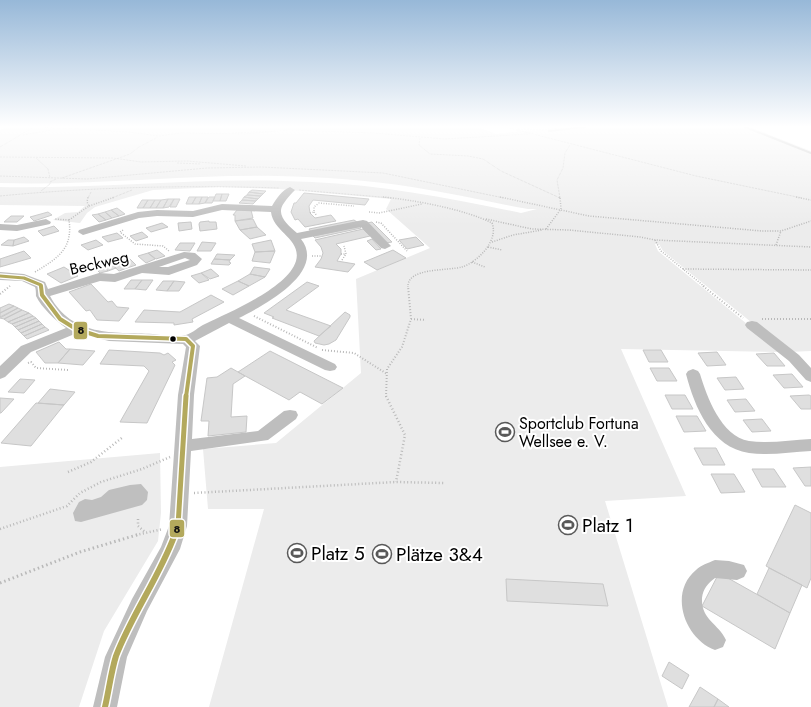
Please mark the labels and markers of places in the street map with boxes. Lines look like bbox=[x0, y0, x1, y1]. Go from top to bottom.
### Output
unlabelled marker bbox=[168, 334, 178, 344]
place label: Sportclub Fortuna Wellsee e. V. bbox=[519, 412, 639, 453]
sports icon: Sportclub Fortuna Wellsee e. V. bbox=[494, 421, 516, 443]
place label: Platz 1 bbox=[582, 512, 633, 539]
sports icon: Platz 1 bbox=[557, 514, 579, 536]
place label: Platz 5 bbox=[311, 540, 365, 567]
place label: Plätze 3&4 bbox=[396, 541, 483, 568]
sports icon: Platz 5 bbox=[286, 542, 308, 564]
sports icon: Plätze 3&4 bbox=[371, 543, 393, 565]

